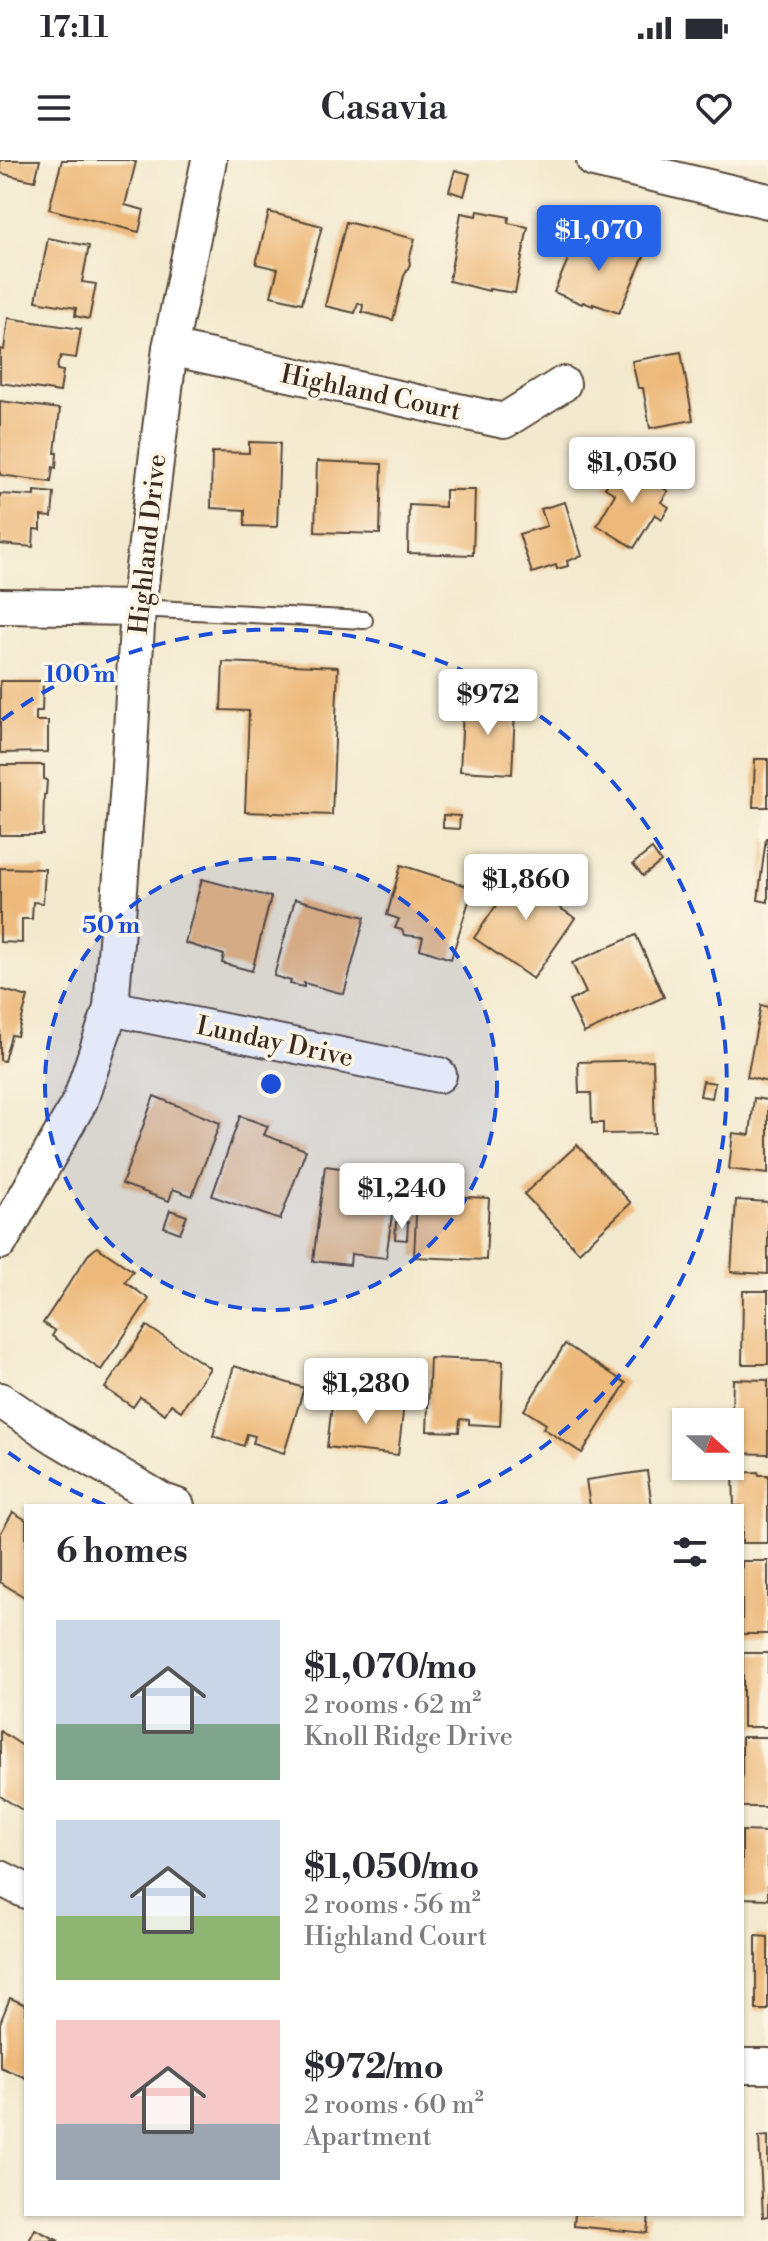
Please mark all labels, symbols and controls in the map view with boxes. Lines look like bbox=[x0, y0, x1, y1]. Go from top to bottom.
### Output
text: 17:11 bbox=[40, 9, 108, 47]
icon: menu bbox=[32, 86, 76, 130]
text: Casavia bbox=[320, 86, 448, 131]
icon: heart bbox=[692, 86, 736, 130]
pin: $1,070 bbox=[534, 205, 664, 273]
text: $1,070 bbox=[555, 215, 643, 247]
street label: Highland Court bbox=[278, 358, 464, 428]
pin: $1,050 bbox=[567, 437, 697, 505]
text: $1,050 bbox=[587, 447, 677, 479]
street label: Highland Drive bbox=[123, 452, 173, 636]
text: 100 m bbox=[44, 660, 116, 690]
pin: $972 bbox=[441, 669, 535, 737]
text: $972 bbox=[457, 679, 520, 711]
pin: $1,860 bbox=[461, 854, 591, 922]
text: $1,860 bbox=[482, 864, 570, 896]
text: 50 m bbox=[82, 911, 140, 941]
street label: Lunday Drive bbox=[193, 1010, 356, 1074]
centre of rings bbox=[257, 1070, 285, 1098]
pin: $1,240 bbox=[337, 1163, 467, 1231]
text: $1,240 bbox=[357, 1173, 447, 1205]
pin: $1,280 bbox=[301, 1358, 431, 1426]
text: $1,280 bbox=[322, 1368, 410, 1400]
north arrow bbox=[672, 1408, 744, 1480]
map controls bbox=[672, 1408, 744, 1480]
icon: filters bbox=[668, 1530, 712, 1574]
text: 6 homes bbox=[56, 1531, 188, 1573]
text: $1,070/mo bbox=[304, 1647, 477, 1689]
icon: home bbox=[120, 1652, 216, 1748]
text: 2 rooms · 62 m² bbox=[304, 1689, 481, 1721]
text: Knoll Ridge Drive bbox=[304, 1721, 513, 1753]
text: $1,050/mo bbox=[304, 1847, 479, 1889]
icon: home bbox=[120, 1852, 216, 1948]
text: 2 rooms · 56 m² bbox=[304, 1889, 481, 1921]
text: Highland Court bbox=[304, 1921, 487, 1953]
text: $972/mo bbox=[304, 2047, 444, 2089]
icon: home bbox=[120, 2052, 216, 2148]
text: 2 rooms · 60 m² bbox=[304, 2089, 484, 2121]
text: Apartment bbox=[304, 2121, 432, 2153]

